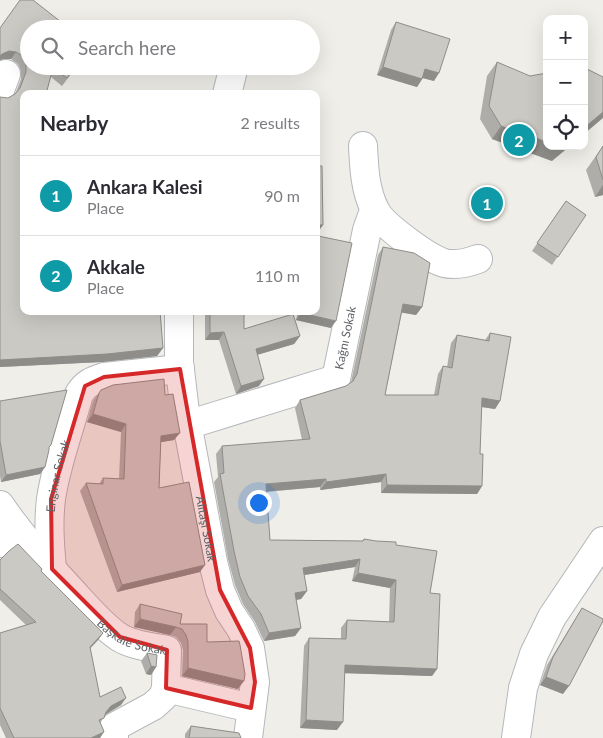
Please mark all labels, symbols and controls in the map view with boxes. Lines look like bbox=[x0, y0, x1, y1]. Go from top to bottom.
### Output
map controls bbox=[543, 15, 588, 150]
button: + bbox=[543, 15, 588, 60]
search box bbox=[20, 20, 320, 75]
icon: search bbox=[38, 34, 66, 62]
text: Search here bbox=[78, 36, 176, 59]
button: − bbox=[543, 60, 588, 105]
button: locate bbox=[543, 105, 588, 150]
text: Nearby bbox=[40, 110, 108, 135]
text: 2 results bbox=[240, 113, 300, 132]
pin: 2 bbox=[503, 121, 535, 159]
text: Ankara Kalesi bbox=[87, 175, 203, 198]
pin: 1 bbox=[471, 184, 503, 222]
text: 1 bbox=[51, 186, 61, 205]
text: 90 m bbox=[264, 186, 300, 205]
text: Place bbox=[87, 198, 124, 217]
text: Akkale bbox=[87, 255, 145, 278]
text: 2 bbox=[51, 266, 61, 285]
text: 110 m bbox=[255, 266, 300, 285]
text: Place bbox=[87, 278, 124, 297]
street label: Kağnı Sokak bbox=[331, 304, 359, 371]
street label: Enginar Sokak bbox=[42, 437, 73, 513]
your location bbox=[246, 490, 272, 516]
street label: Alitaşı Sokak bbox=[193, 494, 220, 564]
street label: Başkale Sokak bbox=[94, 615, 168, 657]

